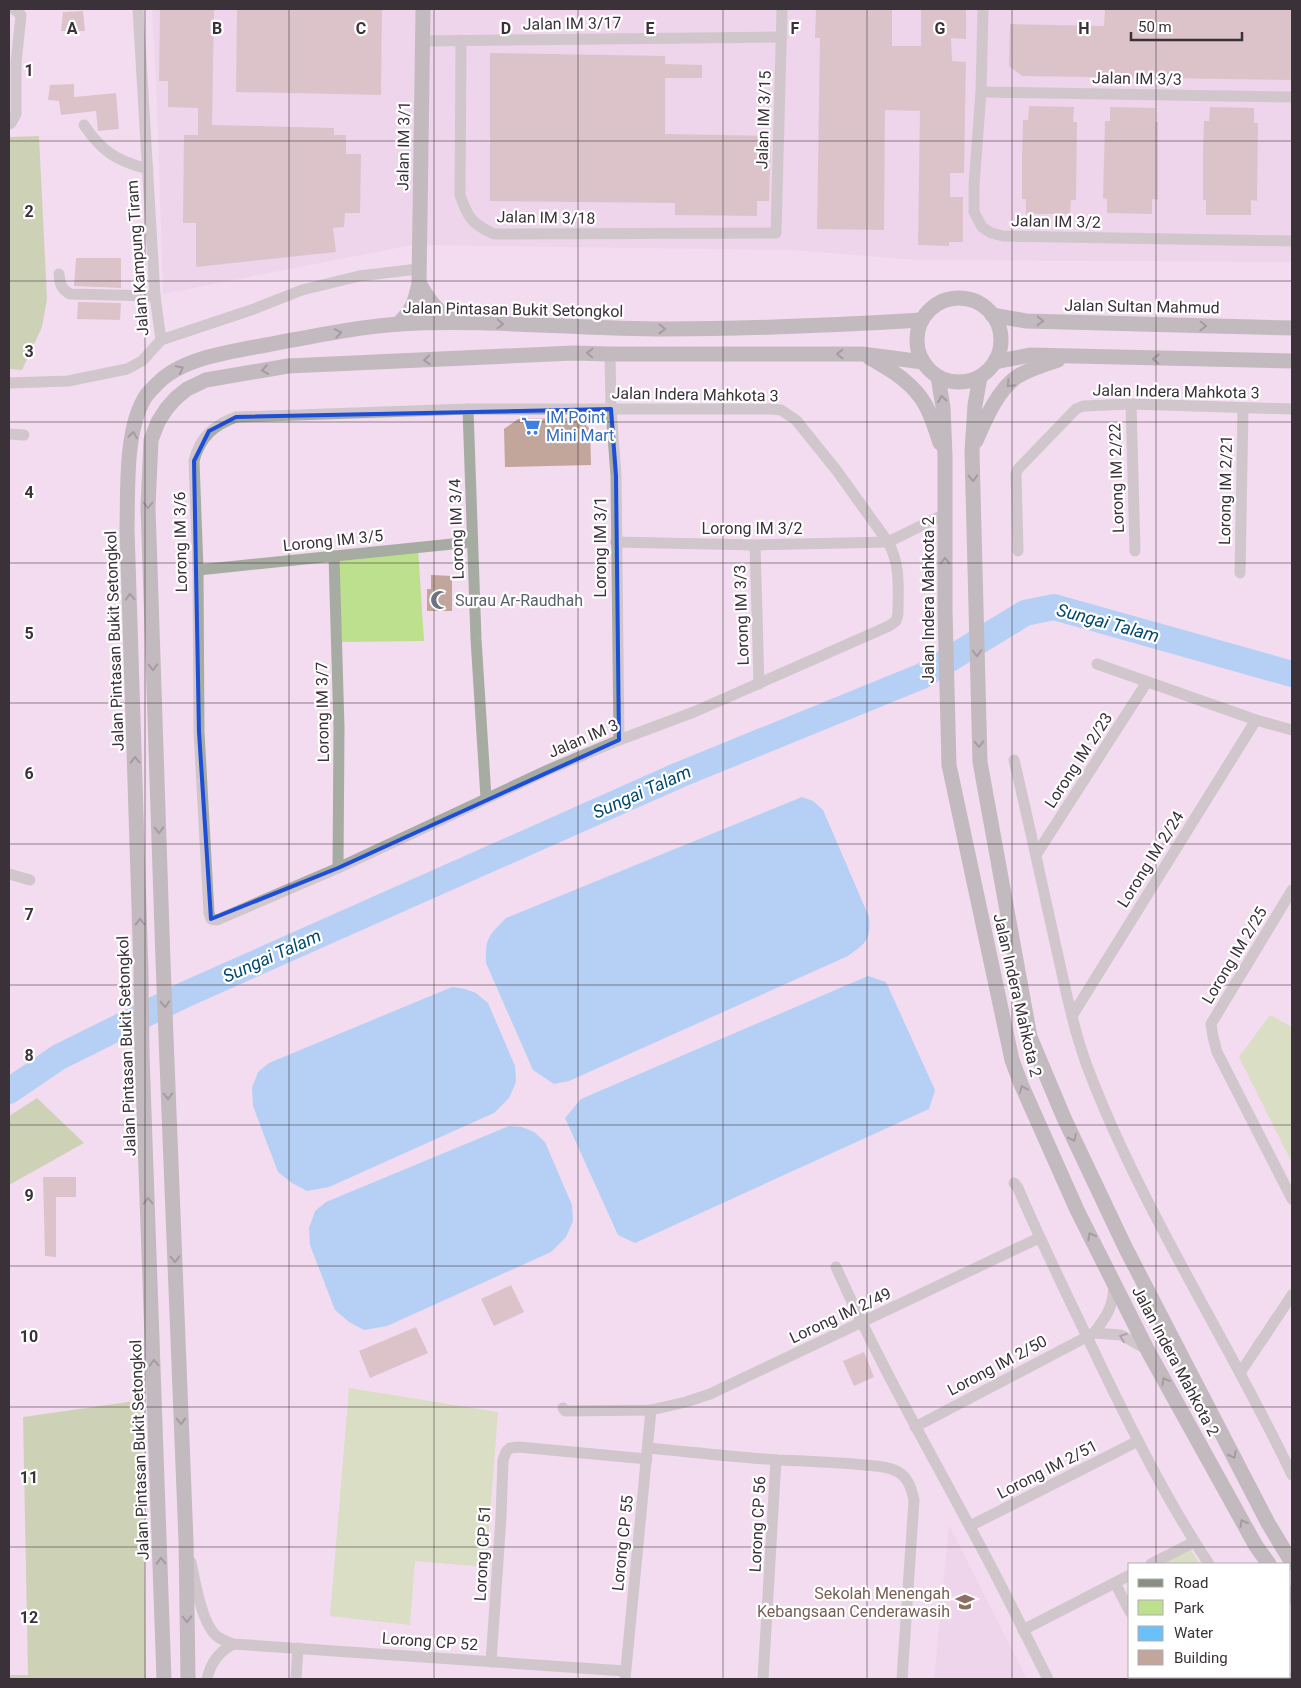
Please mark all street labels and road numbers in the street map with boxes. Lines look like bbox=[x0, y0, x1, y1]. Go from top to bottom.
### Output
street label: Jalan IM 3/17 bbox=[522, 13, 622, 34]
street label: Jalan IM 3/3 bbox=[1092, 68, 1182, 89]
street label: Jalan IM 3/15 bbox=[752, 70, 775, 170]
street label: Jalan IM 3/1 bbox=[393, 101, 414, 191]
street label: Jalan Kampung Tiram bbox=[123, 179, 152, 337]
street label: Jalan IM 3/18 bbox=[496, 207, 596, 228]
street label: Jalan IM 3/2 bbox=[1011, 211, 1101, 232]
street label: Jalan Sultan Mahmud bbox=[1064, 296, 1220, 317]
street label: Jalan Pintasan Bukit Setongkol bbox=[403, 298, 623, 321]
street label: Jalan Indera Mahkota 3 bbox=[1092, 381, 1260, 402]
street label: Jalan Indera Mahkota 3 bbox=[611, 384, 779, 405]
street label: Lorong IM 2/22 bbox=[1105, 423, 1128, 533]
street label: Lorong IM 2/21 bbox=[1215, 435, 1236, 545]
street label: Lorong IM 3/4 bbox=[445, 478, 468, 580]
street label: Lorong IM 3/6 bbox=[170, 491, 191, 593]
street label: Lorong IM 3/1 bbox=[591, 497, 610, 597]
street label: Jalan Indera Mahkota 2 bbox=[919, 516, 938, 684]
street label: Lorong IM 3/2 bbox=[702, 519, 802, 538]
street label: Lorong IM 3/5 bbox=[282, 526, 384, 555]
street label: Jalan Pintasan Bukit Setongkol bbox=[101, 530, 128, 752]
street label: Lorong IM 3/3 bbox=[730, 564, 753, 666]
street label: Lorong IM 3/7 bbox=[312, 661, 333, 763]
street label: Lorong IM 2/23 bbox=[1041, 709, 1116, 811]
street label: Jalan IM 3 bbox=[545, 715, 621, 762]
street label: Lorong IM 2/24 bbox=[1113, 808, 1188, 911]
street label: Lorong IM 2/25 bbox=[1198, 903, 1271, 1007]
street label: Jalan Indera Mahkota 2 bbox=[989, 912, 1046, 1079]
street label: Jalan Pintasan Bukit Setongkol bbox=[113, 935, 140, 1157]
street label: Jalan Indera Mahkota 2 bbox=[1128, 1283, 1223, 1439]
street label: Lorong IM 2/49 bbox=[786, 1284, 894, 1347]
street label: Lorong IM 2/50 bbox=[944, 1331, 1050, 1400]
street label: Jalan Pintasan Bukit Setongkol bbox=[126, 1339, 153, 1561]
street label: Lorong IM 2/51 bbox=[994, 1436, 1100, 1503]
street label: Lorong CP 56 bbox=[745, 1475, 770, 1573]
street label: Lorong CP 55 bbox=[608, 1494, 637, 1592]
street label: Lorong CP 51 bbox=[470, 1504, 495, 1602]
street label: Lorong CP 52 bbox=[381, 1629, 479, 1654]

